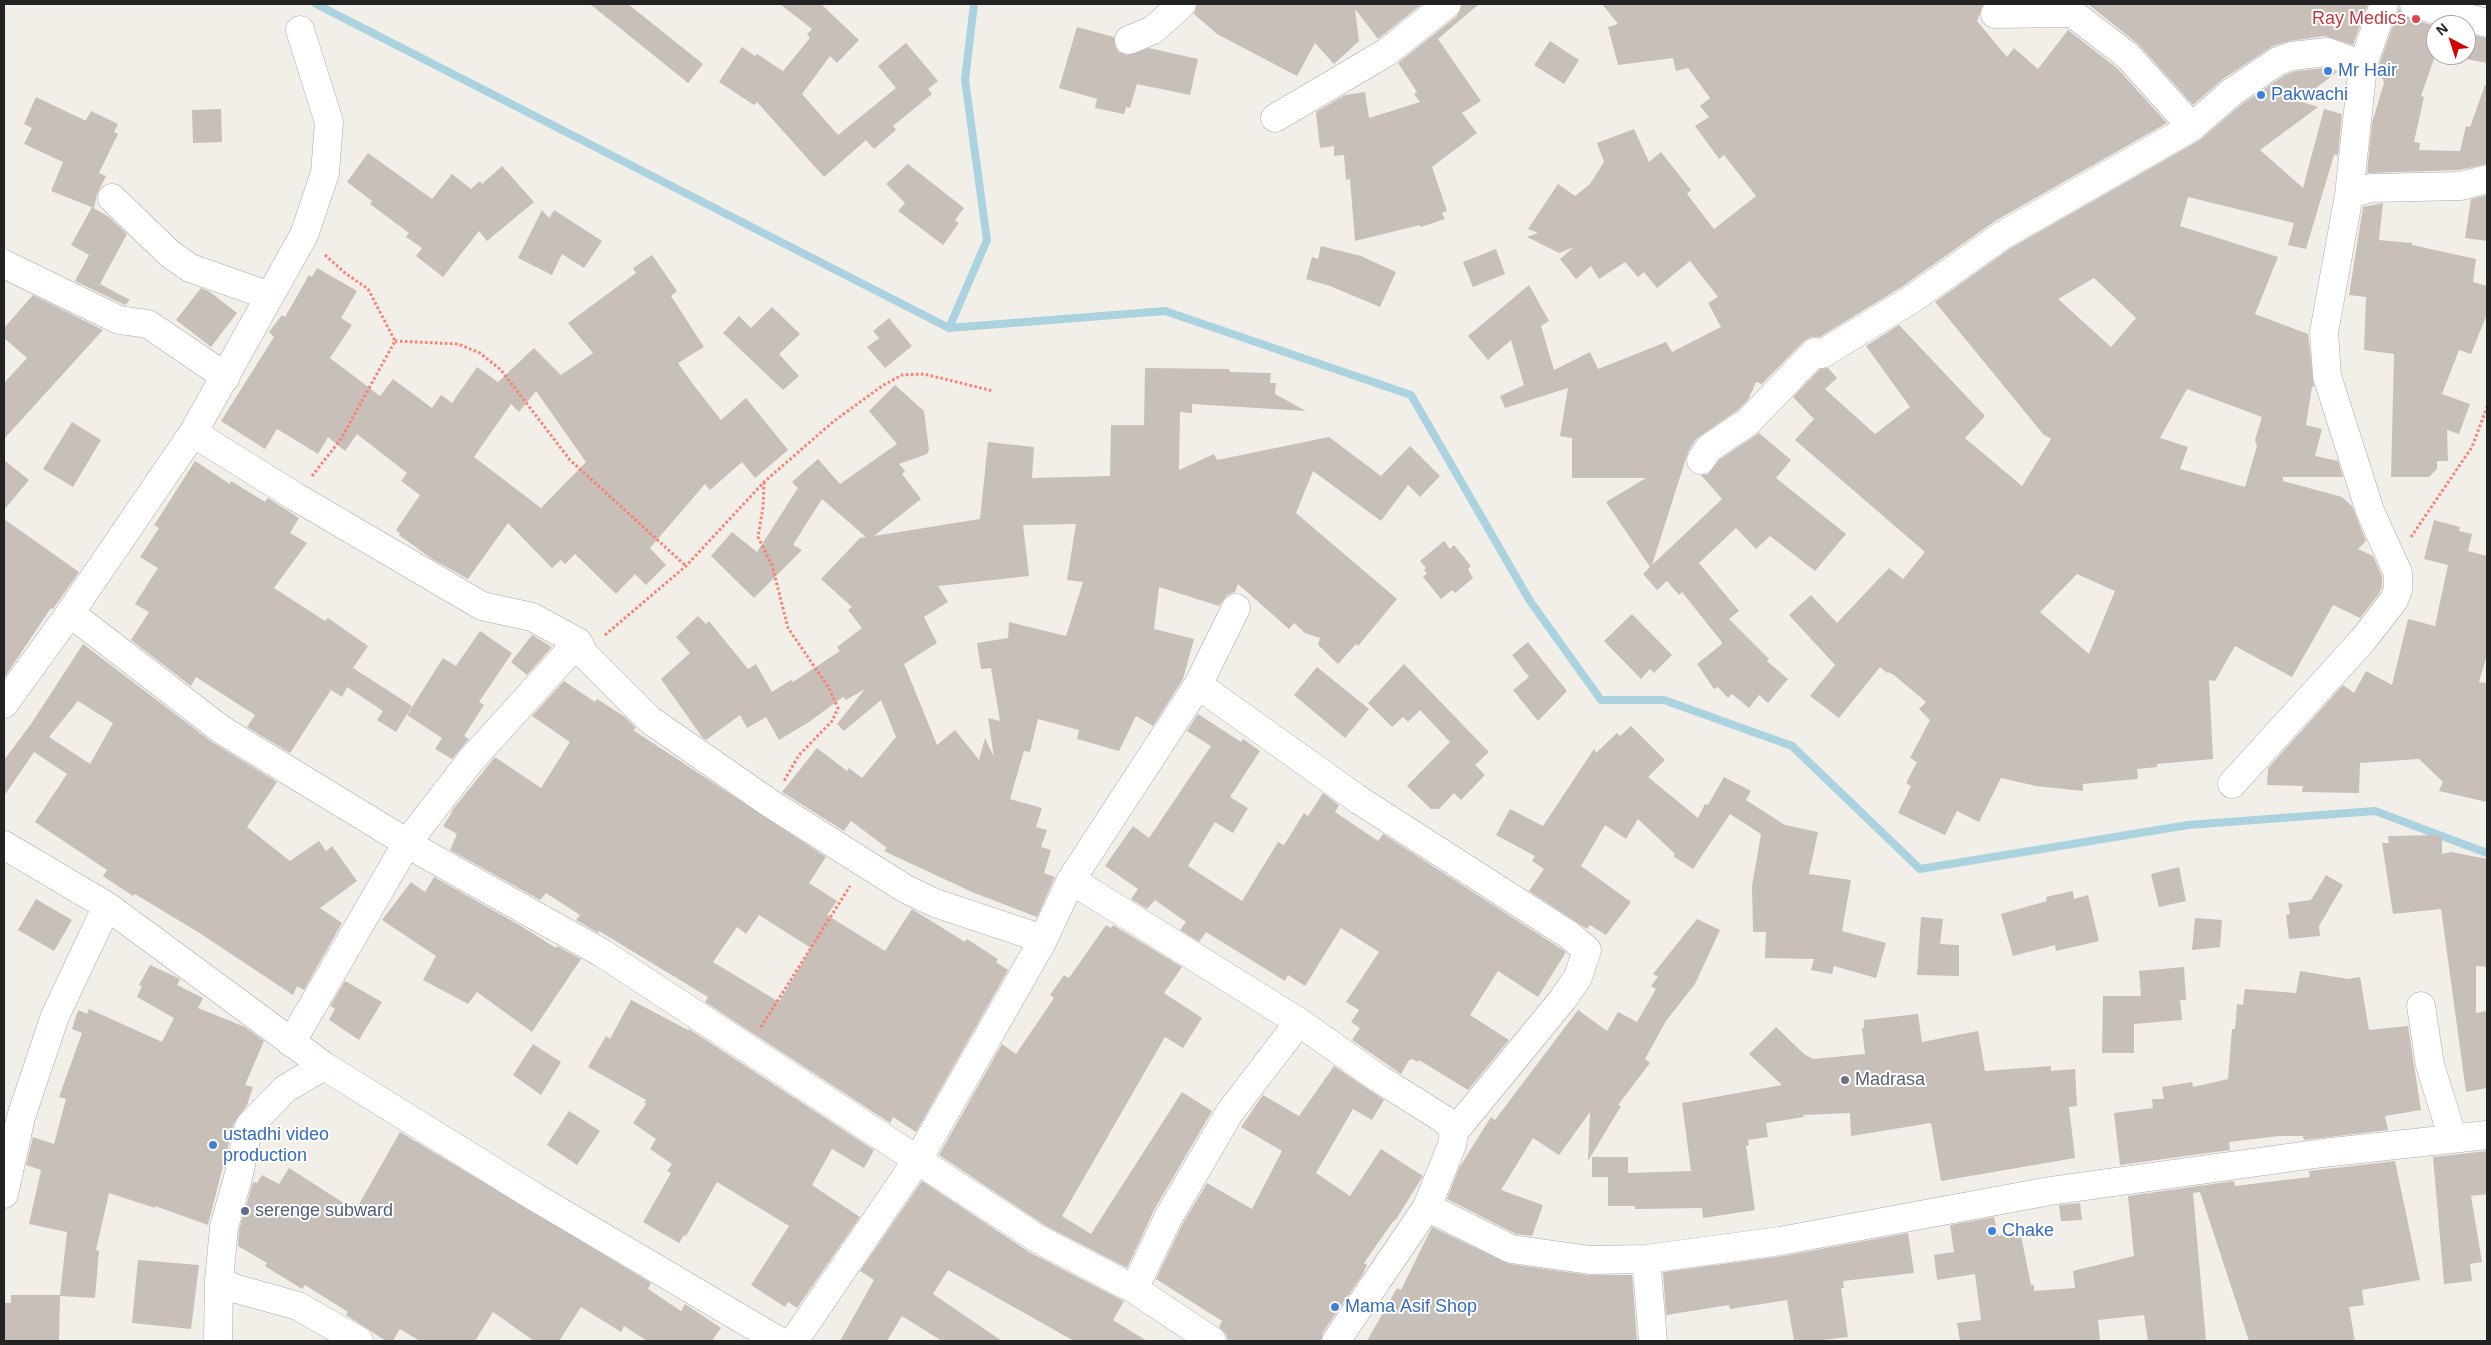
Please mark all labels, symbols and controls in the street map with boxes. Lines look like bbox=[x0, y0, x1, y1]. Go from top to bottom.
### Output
place label: Ray Medics bbox=[2312, 8, 2406, 30]
marker: Ray Medics bbox=[2410, 13, 2422, 25]
north arrow bbox=[2426, 15, 2476, 65]
text: N bbox=[2433, 20, 2451, 39]
place label: Mr Hair bbox=[2338, 60, 2397, 82]
marker: Mr Hair bbox=[2322, 65, 2334, 77]
place label: Pakwachi bbox=[2271, 84, 2348, 106]
marker: Pakwachi bbox=[2255, 89, 2267, 101]
place label: Madrasa bbox=[1855, 1069, 1925, 1091]
marker: Madrasa bbox=[1839, 1074, 1851, 1086]
place label: ustadhi video production bbox=[223, 1124, 329, 1166]
marker: ustadhi video production bbox=[207, 1139, 219, 1151]
place label: serenge subward bbox=[255, 1200, 393, 1222]
marker: serenge subward bbox=[239, 1205, 251, 1217]
place label: Chake bbox=[2002, 1220, 2054, 1242]
marker: Chake bbox=[1986, 1225, 1998, 1237]
place label: Mama Asif Shop bbox=[1345, 1296, 1477, 1318]
marker: Mama Asif Shop bbox=[1329, 1301, 1341, 1313]

